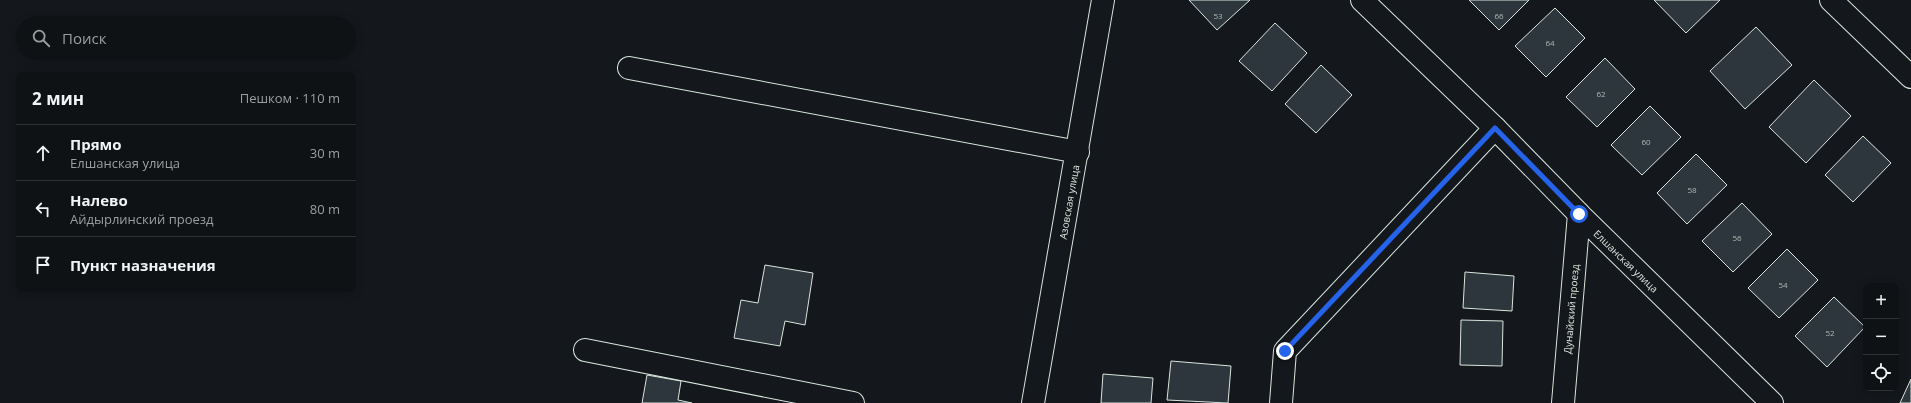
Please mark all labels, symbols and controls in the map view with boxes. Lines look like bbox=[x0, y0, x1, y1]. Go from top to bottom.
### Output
house number: 53 bbox=[1213, 10, 1223, 21]
house number: 66 bbox=[1494, 10, 1504, 21]
search box bbox=[16, 16, 356, 60]
icon: search bbox=[30, 27, 52, 49]
text: Поиск bbox=[62, 28, 106, 48]
house number: 64 bbox=[1545, 37, 1555, 48]
text: 2 мин bbox=[32, 87, 84, 110]
house number: 62 bbox=[1596, 88, 1606, 99]
text: Пешком · 110 m bbox=[240, 89, 340, 107]
text: Прямо bbox=[70, 134, 122, 154]
house number: 60 bbox=[1641, 136, 1651, 147]
icon: ahead bbox=[32, 142, 54, 164]
text: 30 m bbox=[310, 144, 340, 162]
text: Елшанская улица bbox=[70, 154, 180, 172]
street label: Азовская улица bbox=[1056, 164, 1082, 240]
house number: 58 bbox=[1687, 184, 1697, 195]
text: Налево bbox=[70, 190, 128, 210]
icon: left bbox=[32, 198, 54, 220]
text: 80 m bbox=[310, 200, 340, 218]
route start bbox=[1570, 205, 1588, 223]
text: Айдырлинский проезд bbox=[70, 210, 214, 228]
street label: Елшанская улица bbox=[1591, 227, 1661, 295]
house number: 56 bbox=[1732, 232, 1742, 243]
icon: arrive bbox=[32, 254, 54, 276]
text: Пункт назначения bbox=[70, 255, 216, 275]
street label: Дунайский проезд bbox=[1560, 263, 1582, 354]
house number: 54 bbox=[1778, 279, 1788, 290]
map controls bbox=[1863, 283, 1899, 391]
button: + bbox=[1863, 283, 1899, 319]
button: − bbox=[1863, 319, 1899, 355]
house number: 52 bbox=[1825, 327, 1835, 338]
route end bbox=[1276, 342, 1294, 360]
button: locate bbox=[1863, 355, 1899, 391]

